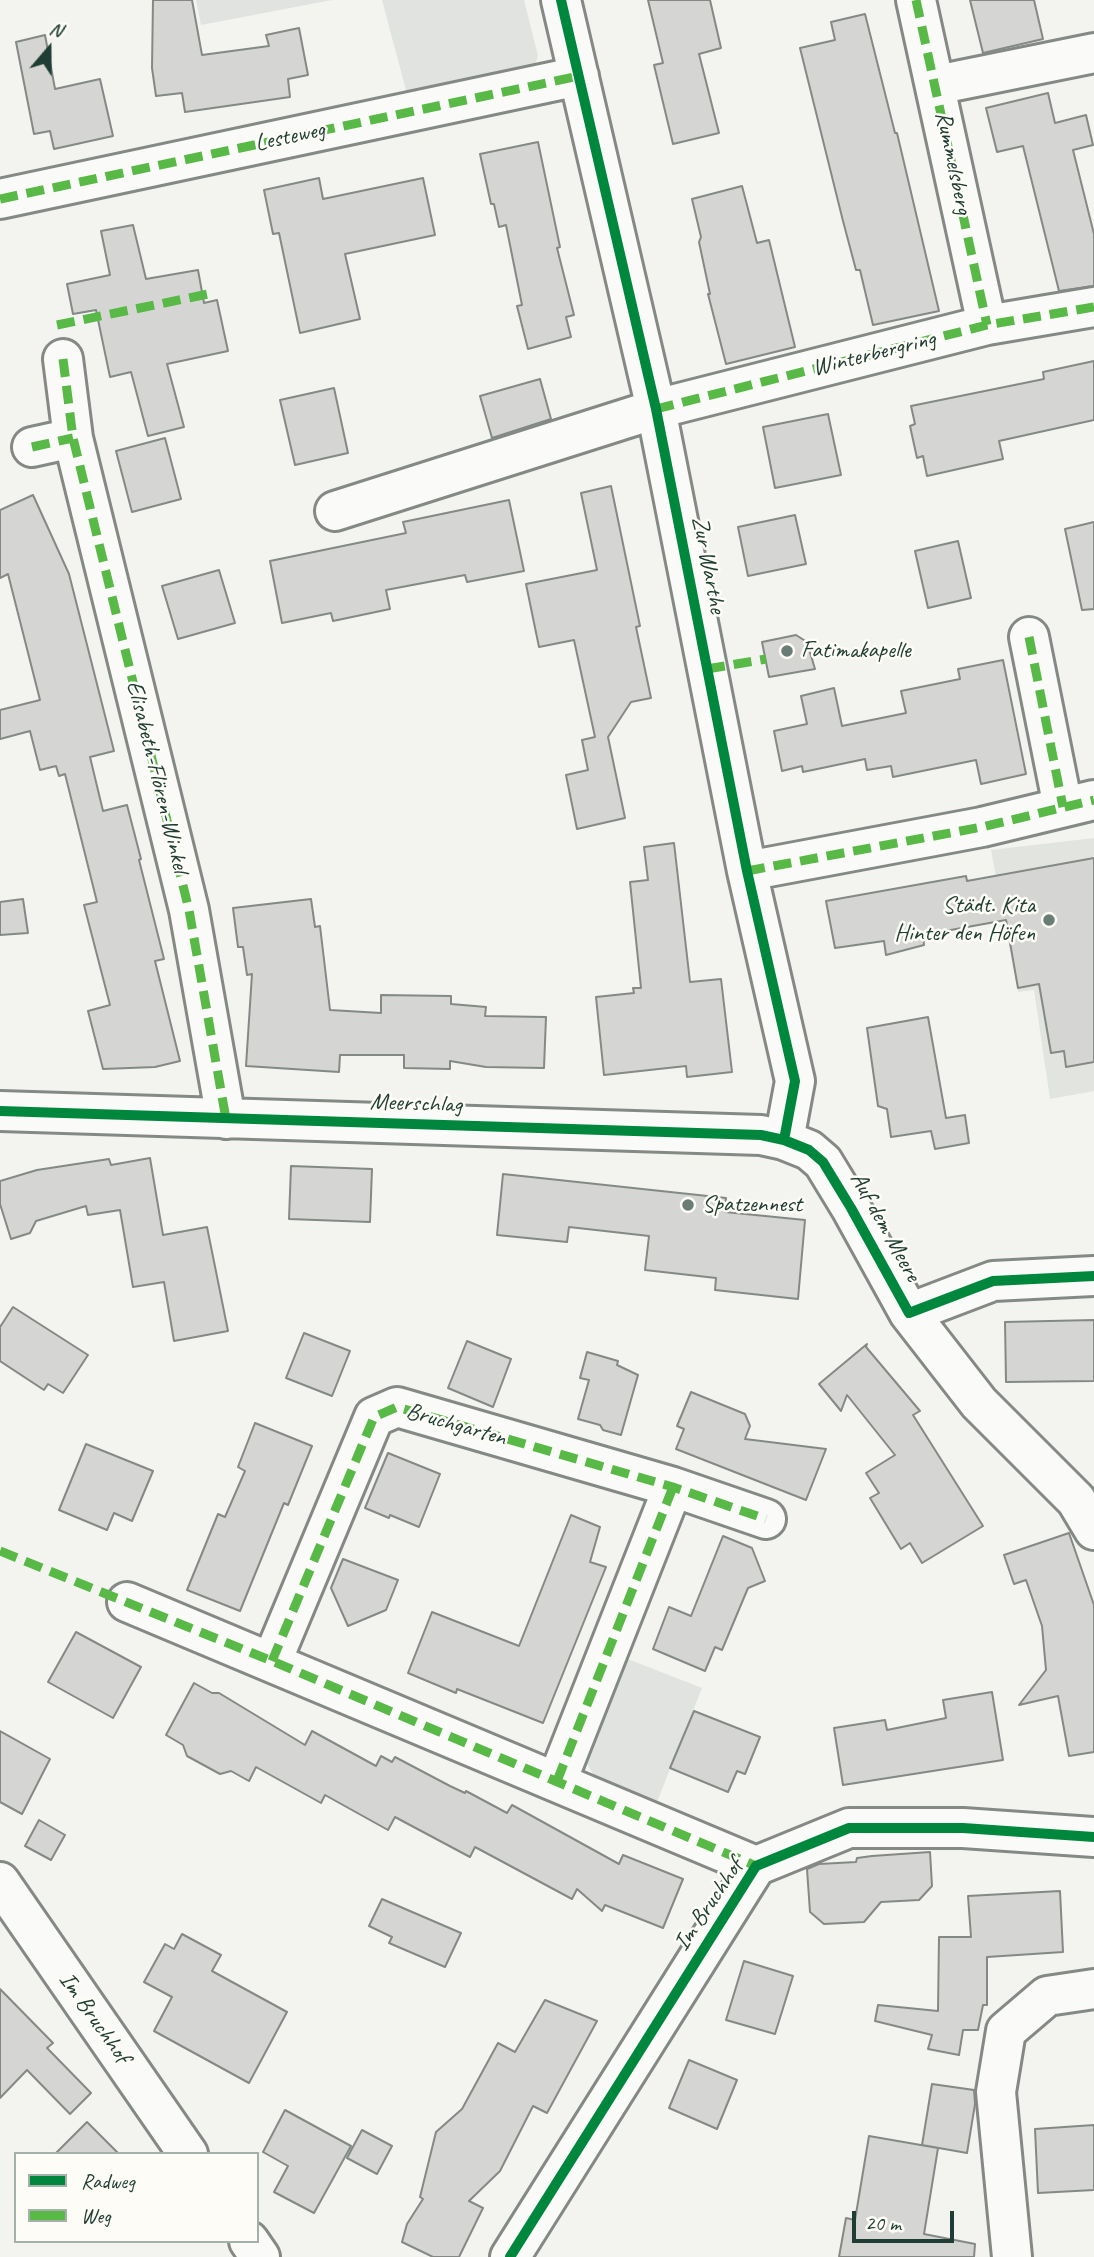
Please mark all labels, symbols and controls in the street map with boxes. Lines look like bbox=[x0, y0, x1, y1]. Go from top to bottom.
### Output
north arrow bbox=[14, 14, 84, 84]
text: N bbox=[47, 16, 66, 43]
street label: Rummelsberg bbox=[928, 109, 978, 217]
street label: Lesteweg bbox=[252, 116, 328, 158]
street label: Winterbergring bbox=[810, 325, 938, 383]
street label: Zur Warthe bbox=[684, 514, 732, 616]
place label: Fatimakapelle bbox=[801, 637, 911, 665]
marker: Fatimakapelle bbox=[779, 643, 795, 659]
street label: Elisabeth-Flören-Winkel bbox=[119, 678, 195, 876]
place label: Städt. Kita Hinter den Höfen bbox=[894, 892, 1035, 948]
marker: Städt. Kita Hinter den Höfen bbox=[1041, 912, 1057, 928]
street label: Meerschlag bbox=[369, 1088, 463, 1120]
street label: Auf dem Meere bbox=[843, 1167, 927, 1287]
place label: Spatzennest bbox=[702, 1191, 802, 1219]
marker: Spatzennest bbox=[680, 1197, 696, 1213]
street label: Bruchgarten bbox=[403, 1397, 509, 1453]
street label: Im Bruchhof bbox=[668, 1854, 750, 1956]
street label: Im Bruchhof bbox=[52, 1967, 136, 2069]
legend bbox=[14, 2152, 259, 2243]
text: Radweg bbox=[81, 2168, 135, 2194]
scale bar bbox=[856, 2198, 958, 2242]
text: Weg bbox=[81, 2203, 111, 2229]
text: 20 m bbox=[865, 2210, 901, 2236]

